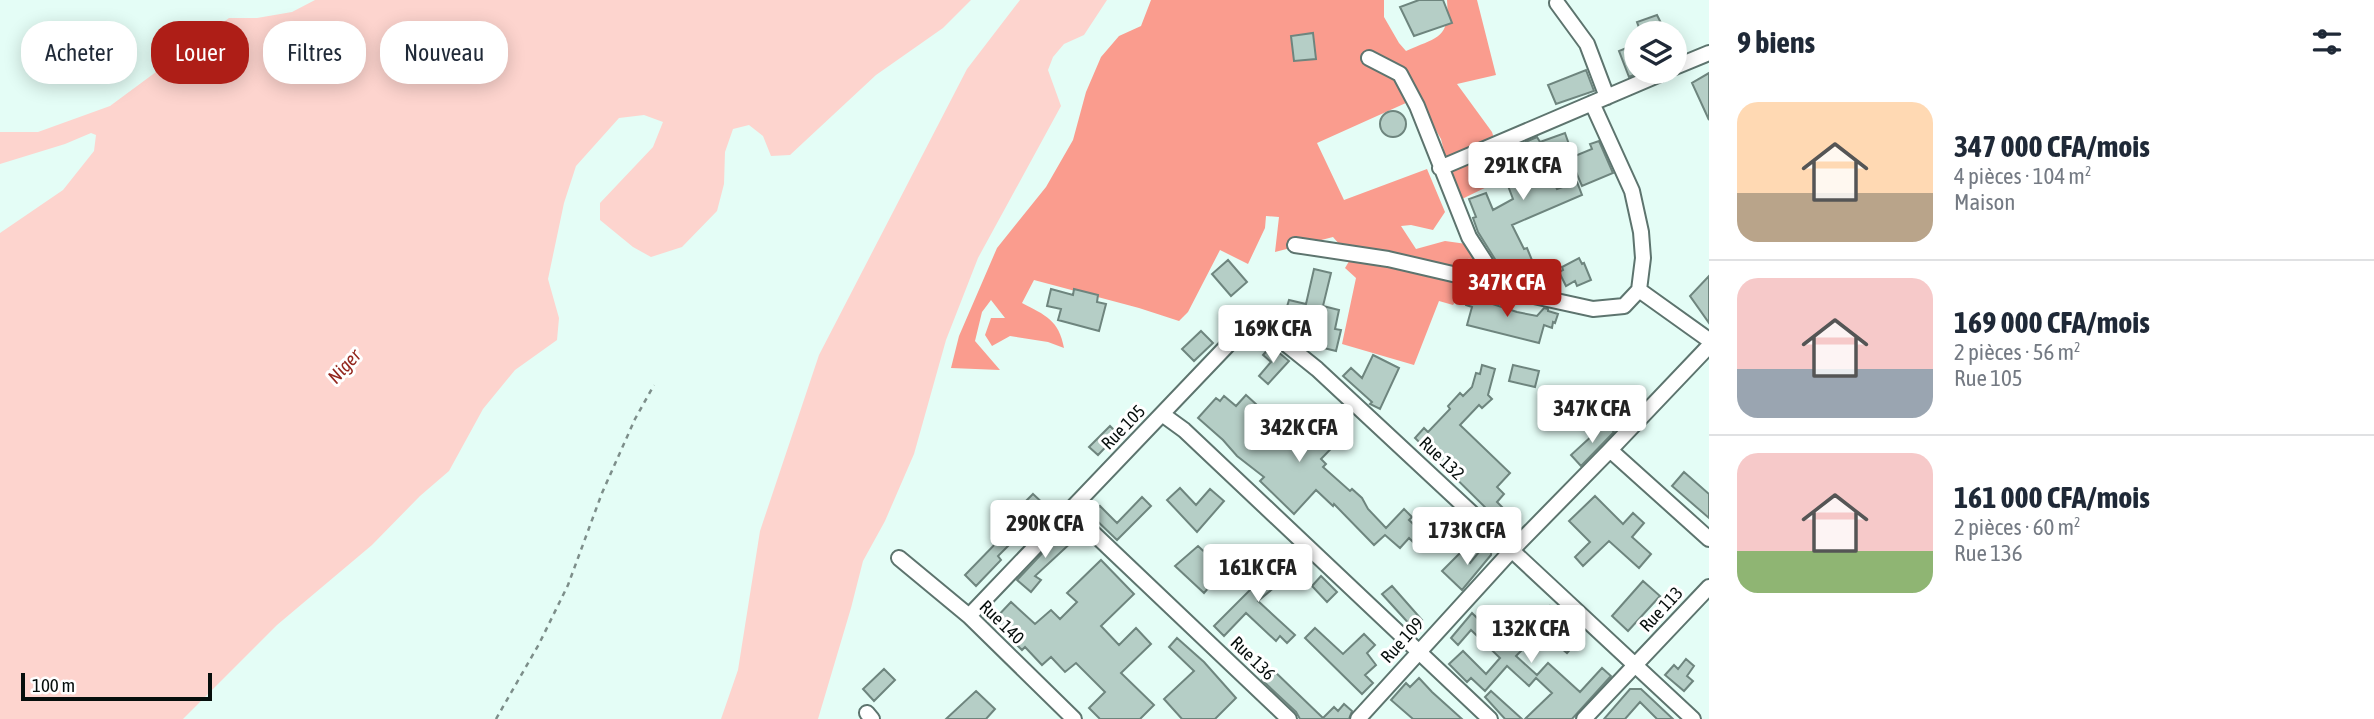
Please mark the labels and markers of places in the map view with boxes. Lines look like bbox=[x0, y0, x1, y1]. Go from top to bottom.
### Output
pin: 291K CFA bbox=[1451, 142, 1595, 202]
pin: 347K CFA bbox=[1435, 260, 1579, 319]
pin: 169K CFA bbox=[1201, 306, 1345, 365]
pin: 347K CFA bbox=[1520, 386, 1664, 445]
pin: 342K CFA bbox=[1227, 405, 1371, 464]
pin: 290K CFA bbox=[973, 500, 1117, 560]
pin: 173K CFA bbox=[1395, 508, 1539, 567]
pin: 161K CFA bbox=[1186, 544, 1330, 604]
pin: 132K CFA bbox=[1459, 606, 1603, 665]

